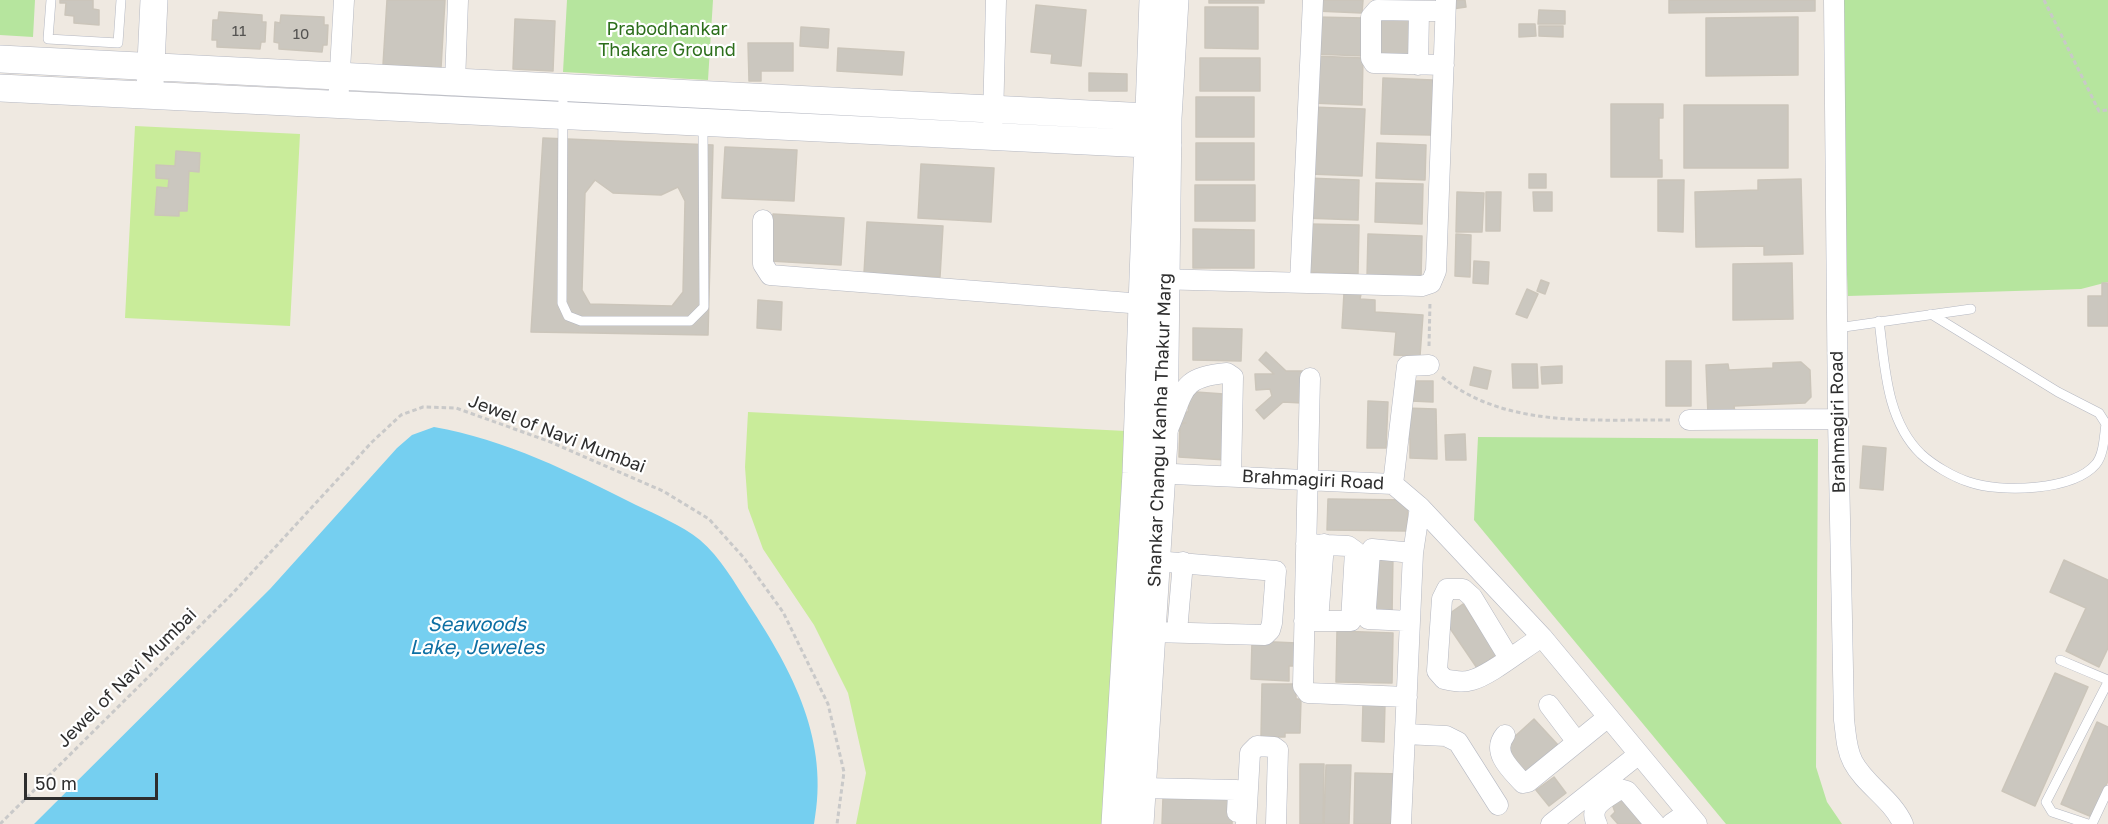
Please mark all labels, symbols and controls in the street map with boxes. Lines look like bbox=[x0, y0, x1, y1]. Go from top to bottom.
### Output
park label: Prabodhankar Thakare Ground bbox=[598, 18, 736, 60]
house number: 11 bbox=[232, 22, 246, 40]
house number: 10 bbox=[293, 25, 309, 43]
street label: Shankar Changu Kanha Thakur Marg bbox=[1144, 273, 1176, 587]
street label: Brahmagiri Road bbox=[1826, 351, 1850, 493]
street label: Jewel of Navi Mumbai bbox=[465, 390, 649, 478]
street label: Brahmagiri Road bbox=[1241, 465, 1385, 495]
street label: Jewel of Navi Mumbai bbox=[53, 604, 201, 752]
water label: Seawoods Lake, Jeweles bbox=[410, 613, 544, 660]
scale bar bbox=[27, 761, 160, 799]
text: 50 m bbox=[35, 772, 77, 794]

